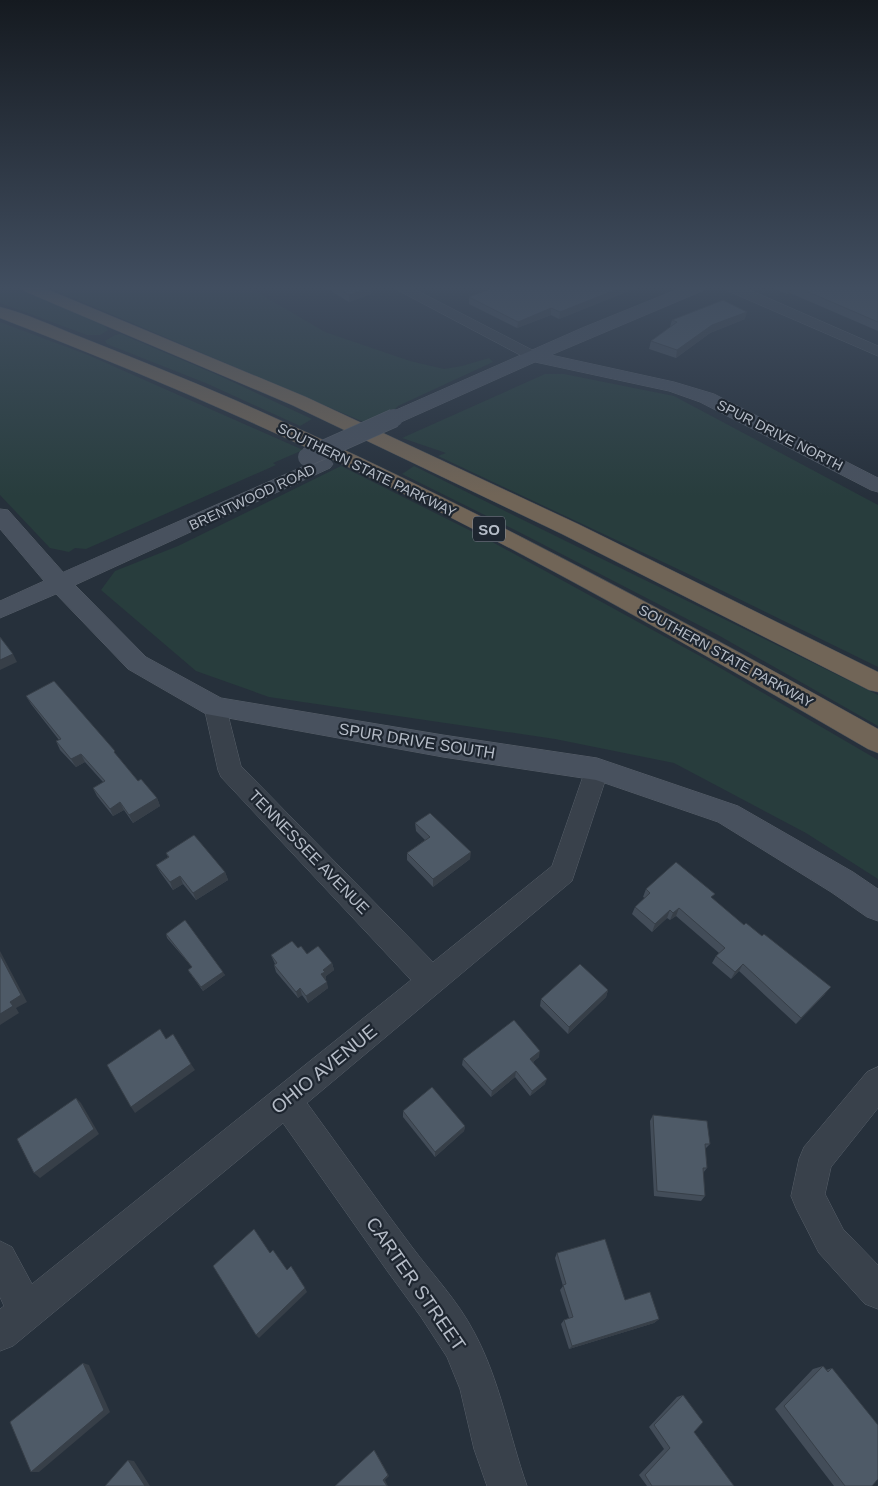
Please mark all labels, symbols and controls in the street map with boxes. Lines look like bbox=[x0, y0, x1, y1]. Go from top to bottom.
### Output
street label: SPUR DRIVE NORTH bbox=[714, 396, 846, 474]
street label: SOUTHERN STATE PARKWAY bbox=[275, 420, 460, 521]
street label: BRENTWOOD ROAD bbox=[187, 461, 317, 533]
road number: SO bbox=[473, 516, 505, 542]
street label: SOUTHERN STATE PARKWAY bbox=[636, 601, 817, 711]
street label: SPUR DRIVE SOUTH bbox=[338, 720, 496, 762]
street label: TENNESSEE AVENUE bbox=[246, 787, 372, 917]
street label: OHIO AVENUE bbox=[267, 1020, 381, 1118]
street label: CARTER STREET bbox=[362, 1213, 470, 1355]

